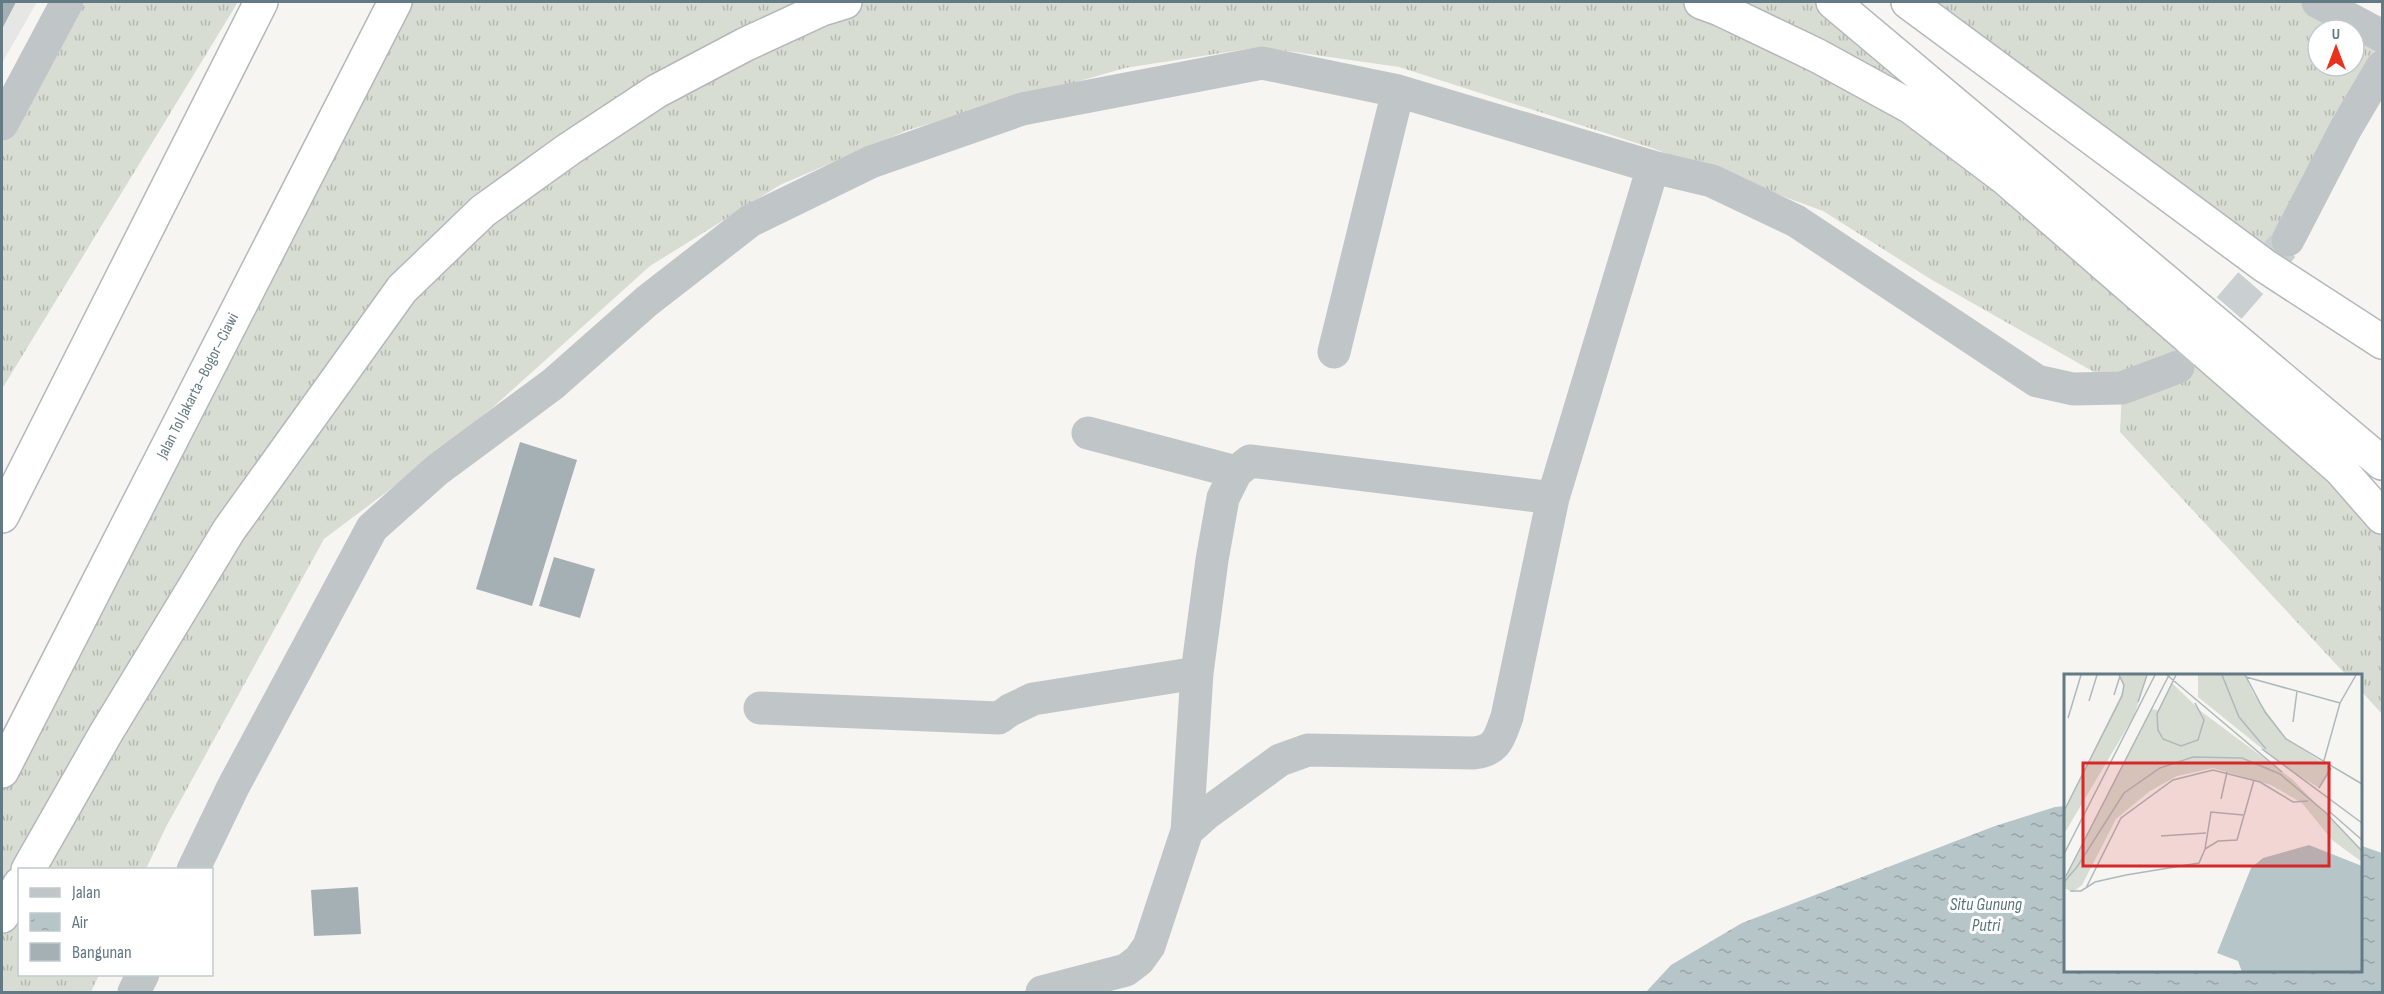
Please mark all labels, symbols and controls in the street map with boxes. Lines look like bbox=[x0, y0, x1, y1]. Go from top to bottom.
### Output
north arrow bbox=[2306, 18, 2366, 78]
text: U bbox=[2332, 25, 2340, 44]
street label: Jalan Tol Jakarta–Bogor–Ciawi bbox=[153, 310, 243, 463]
inset map bbox=[2064, 674, 2363, 973]
legend bbox=[18, 868, 213, 976]
text: Jalan bbox=[71, 882, 101, 903]
water label: Situ Gunung Putri bbox=[1950, 894, 2023, 936]
text: Air bbox=[71, 912, 88, 933]
text: Bangunan bbox=[72, 942, 132, 963]

